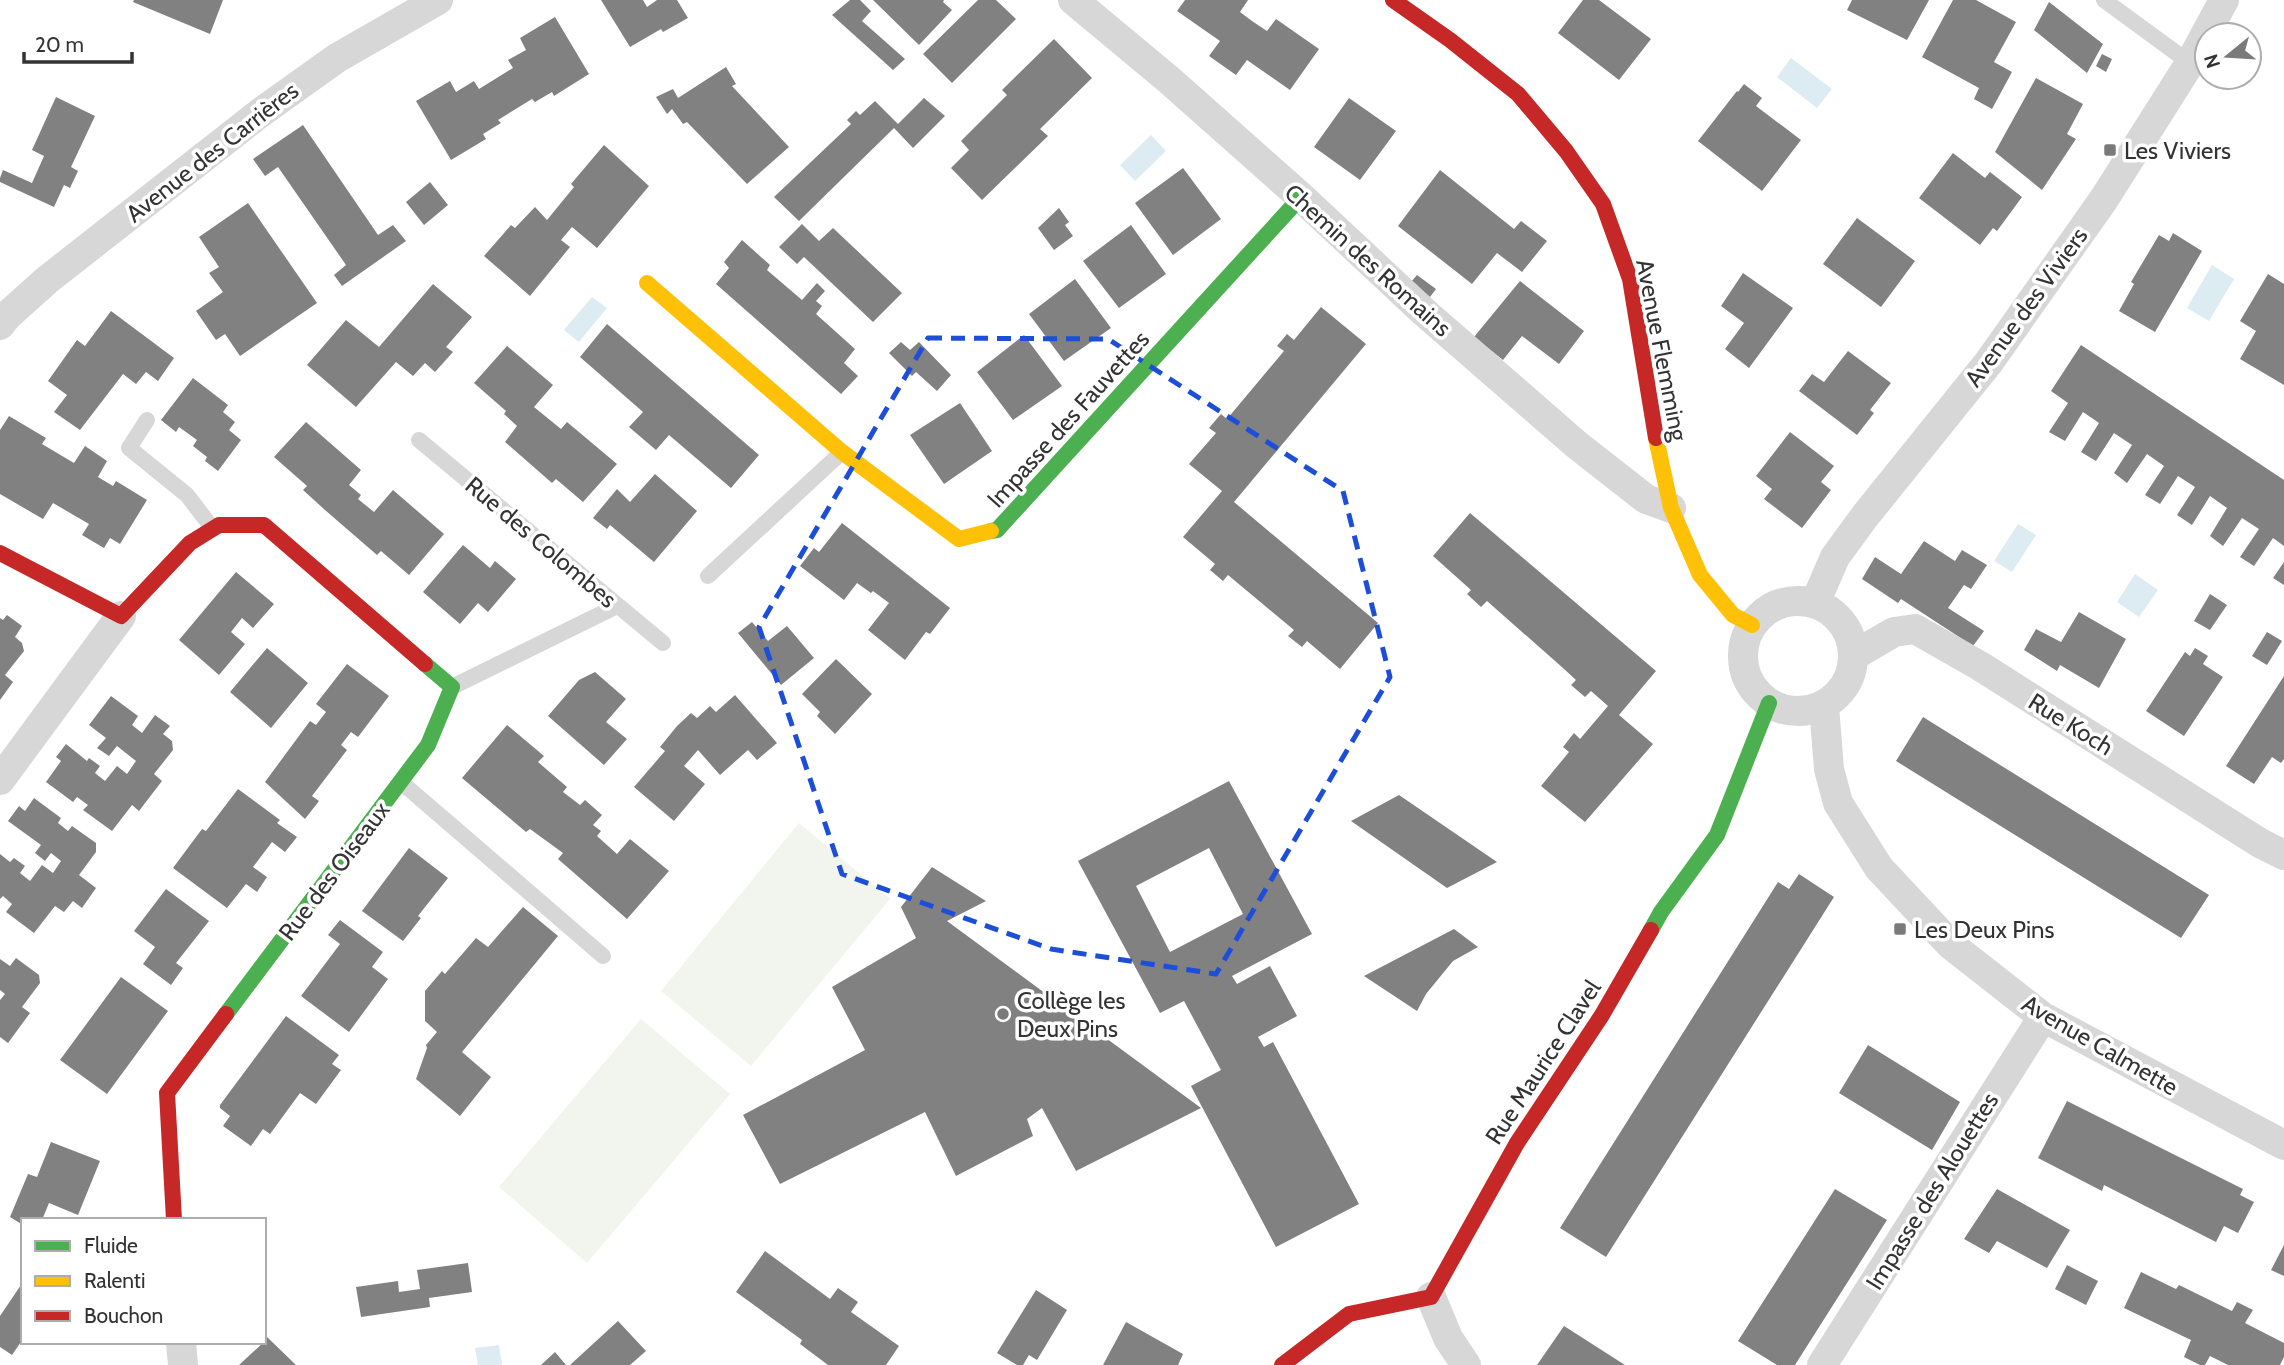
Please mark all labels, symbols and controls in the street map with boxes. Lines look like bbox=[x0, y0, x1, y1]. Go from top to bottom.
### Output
scale bar bbox=[24, 21, 133, 65]
north arrow bbox=[2193, 21, 2263, 91]
text: 20 m bbox=[35, 32, 84, 57]
text: N bbox=[2199, 51, 2225, 71]
street label: Avenue des Carrières bbox=[120, 76, 304, 228]
place label: Les Viviers bbox=[2124, 136, 2231, 165]
marker: Les Viviers bbox=[2102, 142, 2118, 158]
street label: Chemin des Romains bbox=[1279, 178, 1457, 342]
street label: Avenue des Viviers bbox=[1958, 222, 2094, 392]
street label: Avenue Flemming bbox=[1630, 257, 1694, 444]
street label: Impasse des Fauvettes bbox=[981, 325, 1155, 513]
street label: Rue des Colombes bbox=[460, 470, 623, 614]
street label: Rue Koch bbox=[2023, 687, 2119, 761]
street label: Rue des Oiseaux bbox=[272, 795, 396, 946]
place label: Les Deux Pins bbox=[1914, 915, 2054, 944]
marker: Les Deux Pins bbox=[1892, 921, 1908, 937]
street label: Rue Maurice Clavel bbox=[1479, 974, 1607, 1150]
place label: Collège les Deux Pins bbox=[1017, 986, 1126, 1043]
street label: Avenue Calmette bbox=[2017, 989, 2183, 1101]
marker: Collège les Deux Pins bbox=[995, 1006, 1011, 1022]
street label: Impasse des Alouettes bbox=[1860, 1087, 2004, 1295]
legend bbox=[21, 1218, 266, 1344]
text: Fluide bbox=[84, 1233, 138, 1258]
text: Ralenti bbox=[84, 1268, 145, 1293]
text: Bouchon bbox=[84, 1303, 163, 1328]

